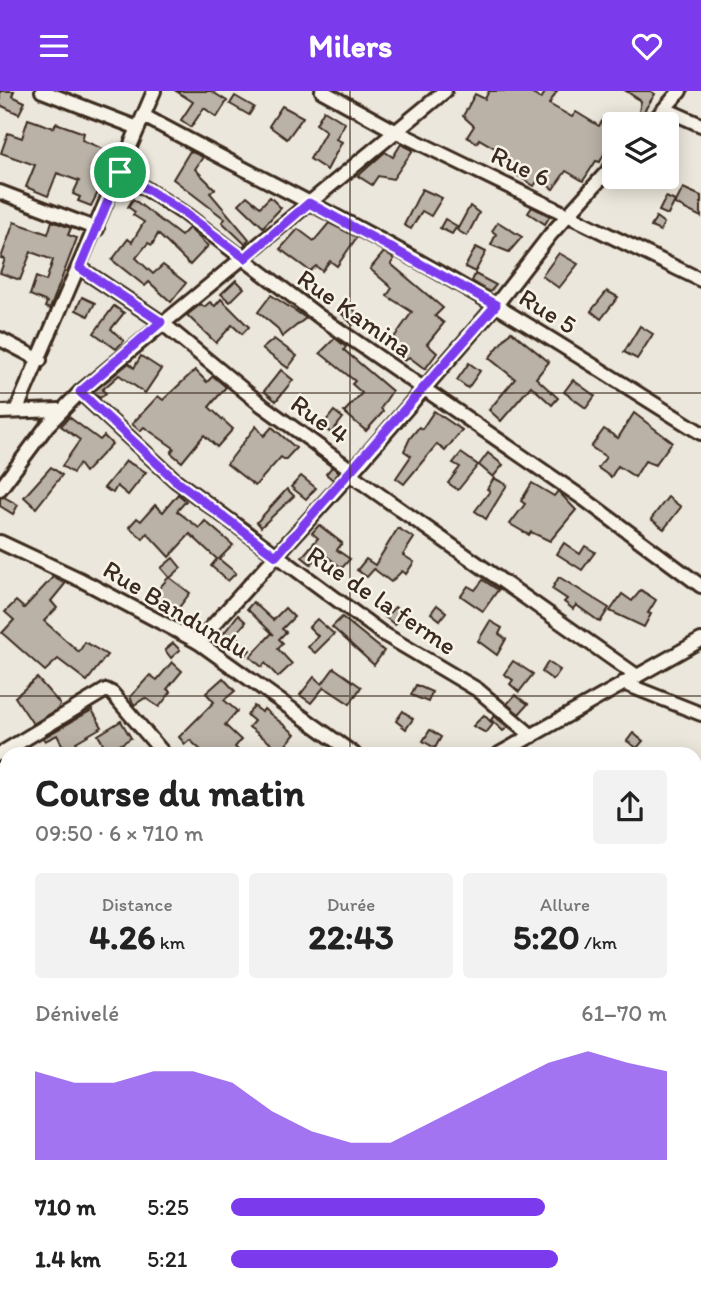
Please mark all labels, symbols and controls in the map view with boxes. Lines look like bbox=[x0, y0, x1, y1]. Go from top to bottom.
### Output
icon: menu bbox=[35, 27, 73, 65]
text: Milers bbox=[308, 27, 393, 65]
icon: heart bbox=[628, 27, 666, 65]
map controls bbox=[602, 112, 679, 189]
button: layers bbox=[602, 112, 679, 189]
street label: Rue 6 bbox=[486, 138, 556, 194]
pin bbox=[90, 142, 150, 202]
icon: arrive bbox=[101, 153, 139, 191]
street label: Rue Kamina bbox=[291, 262, 419, 364]
street label: Rue 5 bbox=[513, 281, 583, 341]
street label: Rue 4 bbox=[285, 387, 356, 451]
street label: Rue de la ferme bbox=[301, 538, 463, 662]
street label: Rue Bandundu bbox=[97, 553, 255, 665]
text: Course du matin bbox=[35, 770, 305, 816]
button: share bbox=[593, 770, 667, 844]
text: 09:50 · 6 × 710 m bbox=[35, 819, 203, 847]
text: Distance bbox=[101, 893, 173, 916]
text: Durée bbox=[327, 893, 375, 916]
text: Allure bbox=[540, 893, 590, 916]
text: 4.26 bbox=[89, 916, 156, 958]
text: 22:43 bbox=[308, 916, 394, 958]
text: 5:20 bbox=[513, 916, 580, 958]
text: km bbox=[156, 931, 185, 954]
text: /km bbox=[580, 931, 617, 954]
text: Dénivelé bbox=[35, 999, 119, 1027]
text: 61–70 m bbox=[581, 999, 667, 1027]
text: 710 m bbox=[35, 1193, 96, 1221]
text: 5:25 bbox=[147, 1193, 189, 1221]
text: 1.4 km bbox=[35, 1245, 101, 1273]
text: 5:21 bbox=[147, 1245, 187, 1273]

